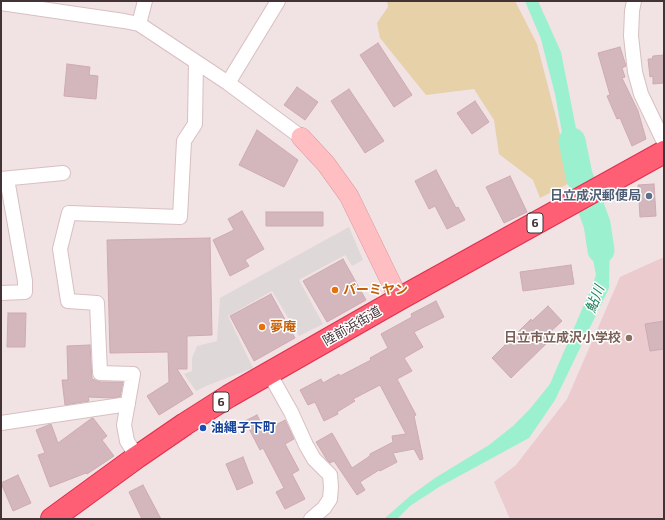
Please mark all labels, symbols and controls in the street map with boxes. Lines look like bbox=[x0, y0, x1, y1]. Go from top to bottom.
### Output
place label: 日立成沢郵便局 bbox=[550, 188, 641, 204]
marker: 日立成沢郵便局 bbox=[644, 191, 654, 201]
road number: 6 bbox=[527, 213, 543, 233]
place label: バーミヤン bbox=[343, 282, 408, 298]
water label: 鮎川 bbox=[582, 283, 608, 315]
marker: バーミヤン bbox=[330, 285, 340, 295]
street label: 陸前浜街道 bbox=[320, 303, 384, 349]
place label: 夢庵 bbox=[270, 319, 296, 335]
marker: 夢庵 bbox=[257, 322, 267, 332]
place label: 日立市立成沢小学校 bbox=[504, 330, 621, 346]
marker: 日立市立成沢小学校 bbox=[624, 333, 634, 343]
road number: 6 bbox=[213, 392, 229, 412]
place label: 油縄子下町 bbox=[211, 420, 276, 436]
marker: 油縄子下町 bbox=[198, 423, 208, 433]

